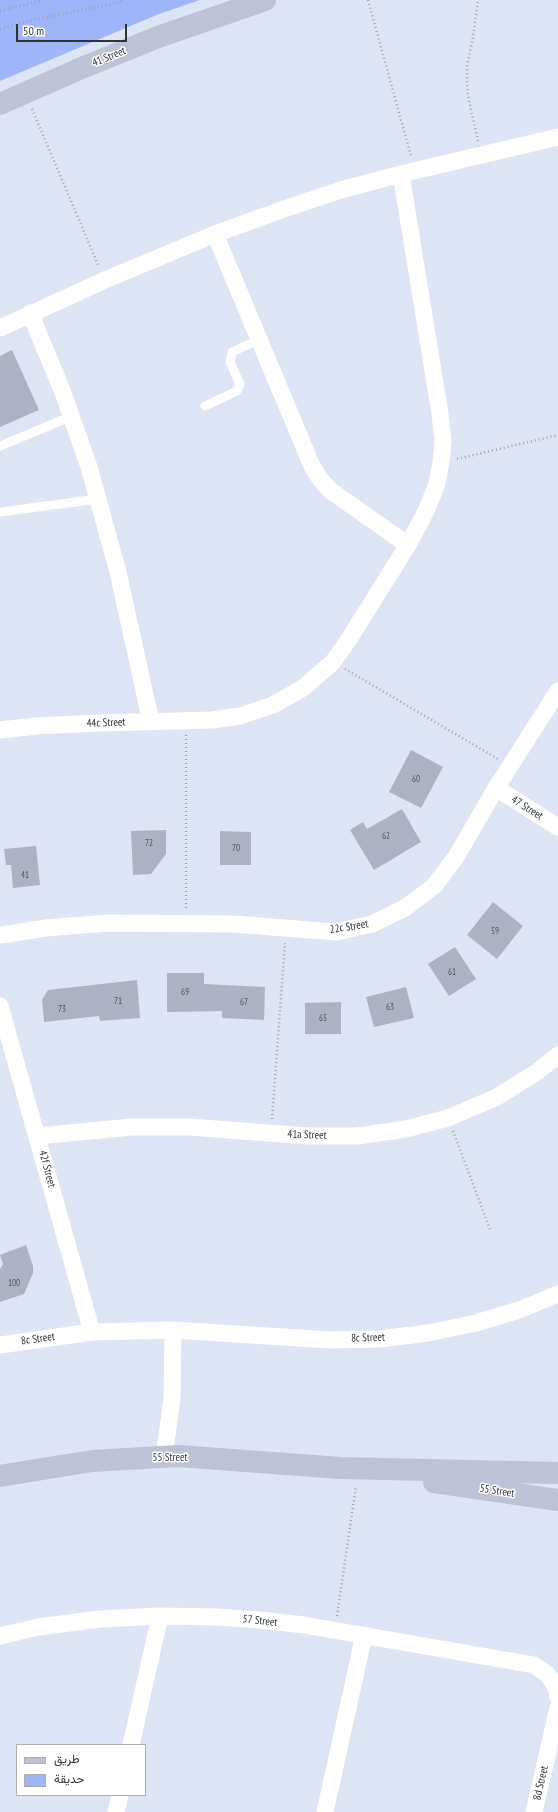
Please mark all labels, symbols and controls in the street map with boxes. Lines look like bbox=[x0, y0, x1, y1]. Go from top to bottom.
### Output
scale bar bbox=[18, 16, 129, 42]
text: 50 m bbox=[23, 23, 44, 38]
street label: 41 Street bbox=[90, 44, 128, 70]
street label: 44c Street bbox=[86, 716, 126, 730]
house number: 60 bbox=[412, 774, 420, 784]
street label: 47 Street bbox=[509, 793, 545, 823]
house number: 62 bbox=[382, 831, 390, 841]
house number: 72 bbox=[145, 838, 153, 848]
house number: 70 bbox=[232, 843, 240, 853]
house number: 41 bbox=[21, 870, 29, 880]
street label: 22c Street bbox=[329, 917, 369, 937]
house number: 59 bbox=[491, 926, 499, 936]
house number: 61 bbox=[448, 967, 456, 977]
house number: 69 bbox=[181, 987, 189, 997]
house number: 71 bbox=[114, 996, 122, 1006]
house number: 67 bbox=[240, 997, 248, 1007]
house number: 63 bbox=[386, 1002, 394, 1012]
house number: 73 bbox=[58, 1004, 66, 1014]
house number: 65 bbox=[319, 1013, 327, 1023]
street label: 41a Street bbox=[287, 1128, 327, 1142]
street label: 42f Street bbox=[36, 1149, 58, 1189]
house number: 100 bbox=[8, 1278, 20, 1288]
street label: 8c Street bbox=[20, 1330, 56, 1348]
street label: 8c Street bbox=[351, 1331, 385, 1345]
street label: 55 Street bbox=[152, 1451, 188, 1465]
street label: 55 Street bbox=[479, 1482, 515, 1500]
street label: 57 Street bbox=[242, 1613, 278, 1629]
legend bbox=[16, 1744, 146, 1796]
text: طريق bbox=[54, 1751, 79, 1766]
street label: 8d Street bbox=[531, 1765, 551, 1801]
text: حديقة bbox=[54, 1771, 84, 1786]

